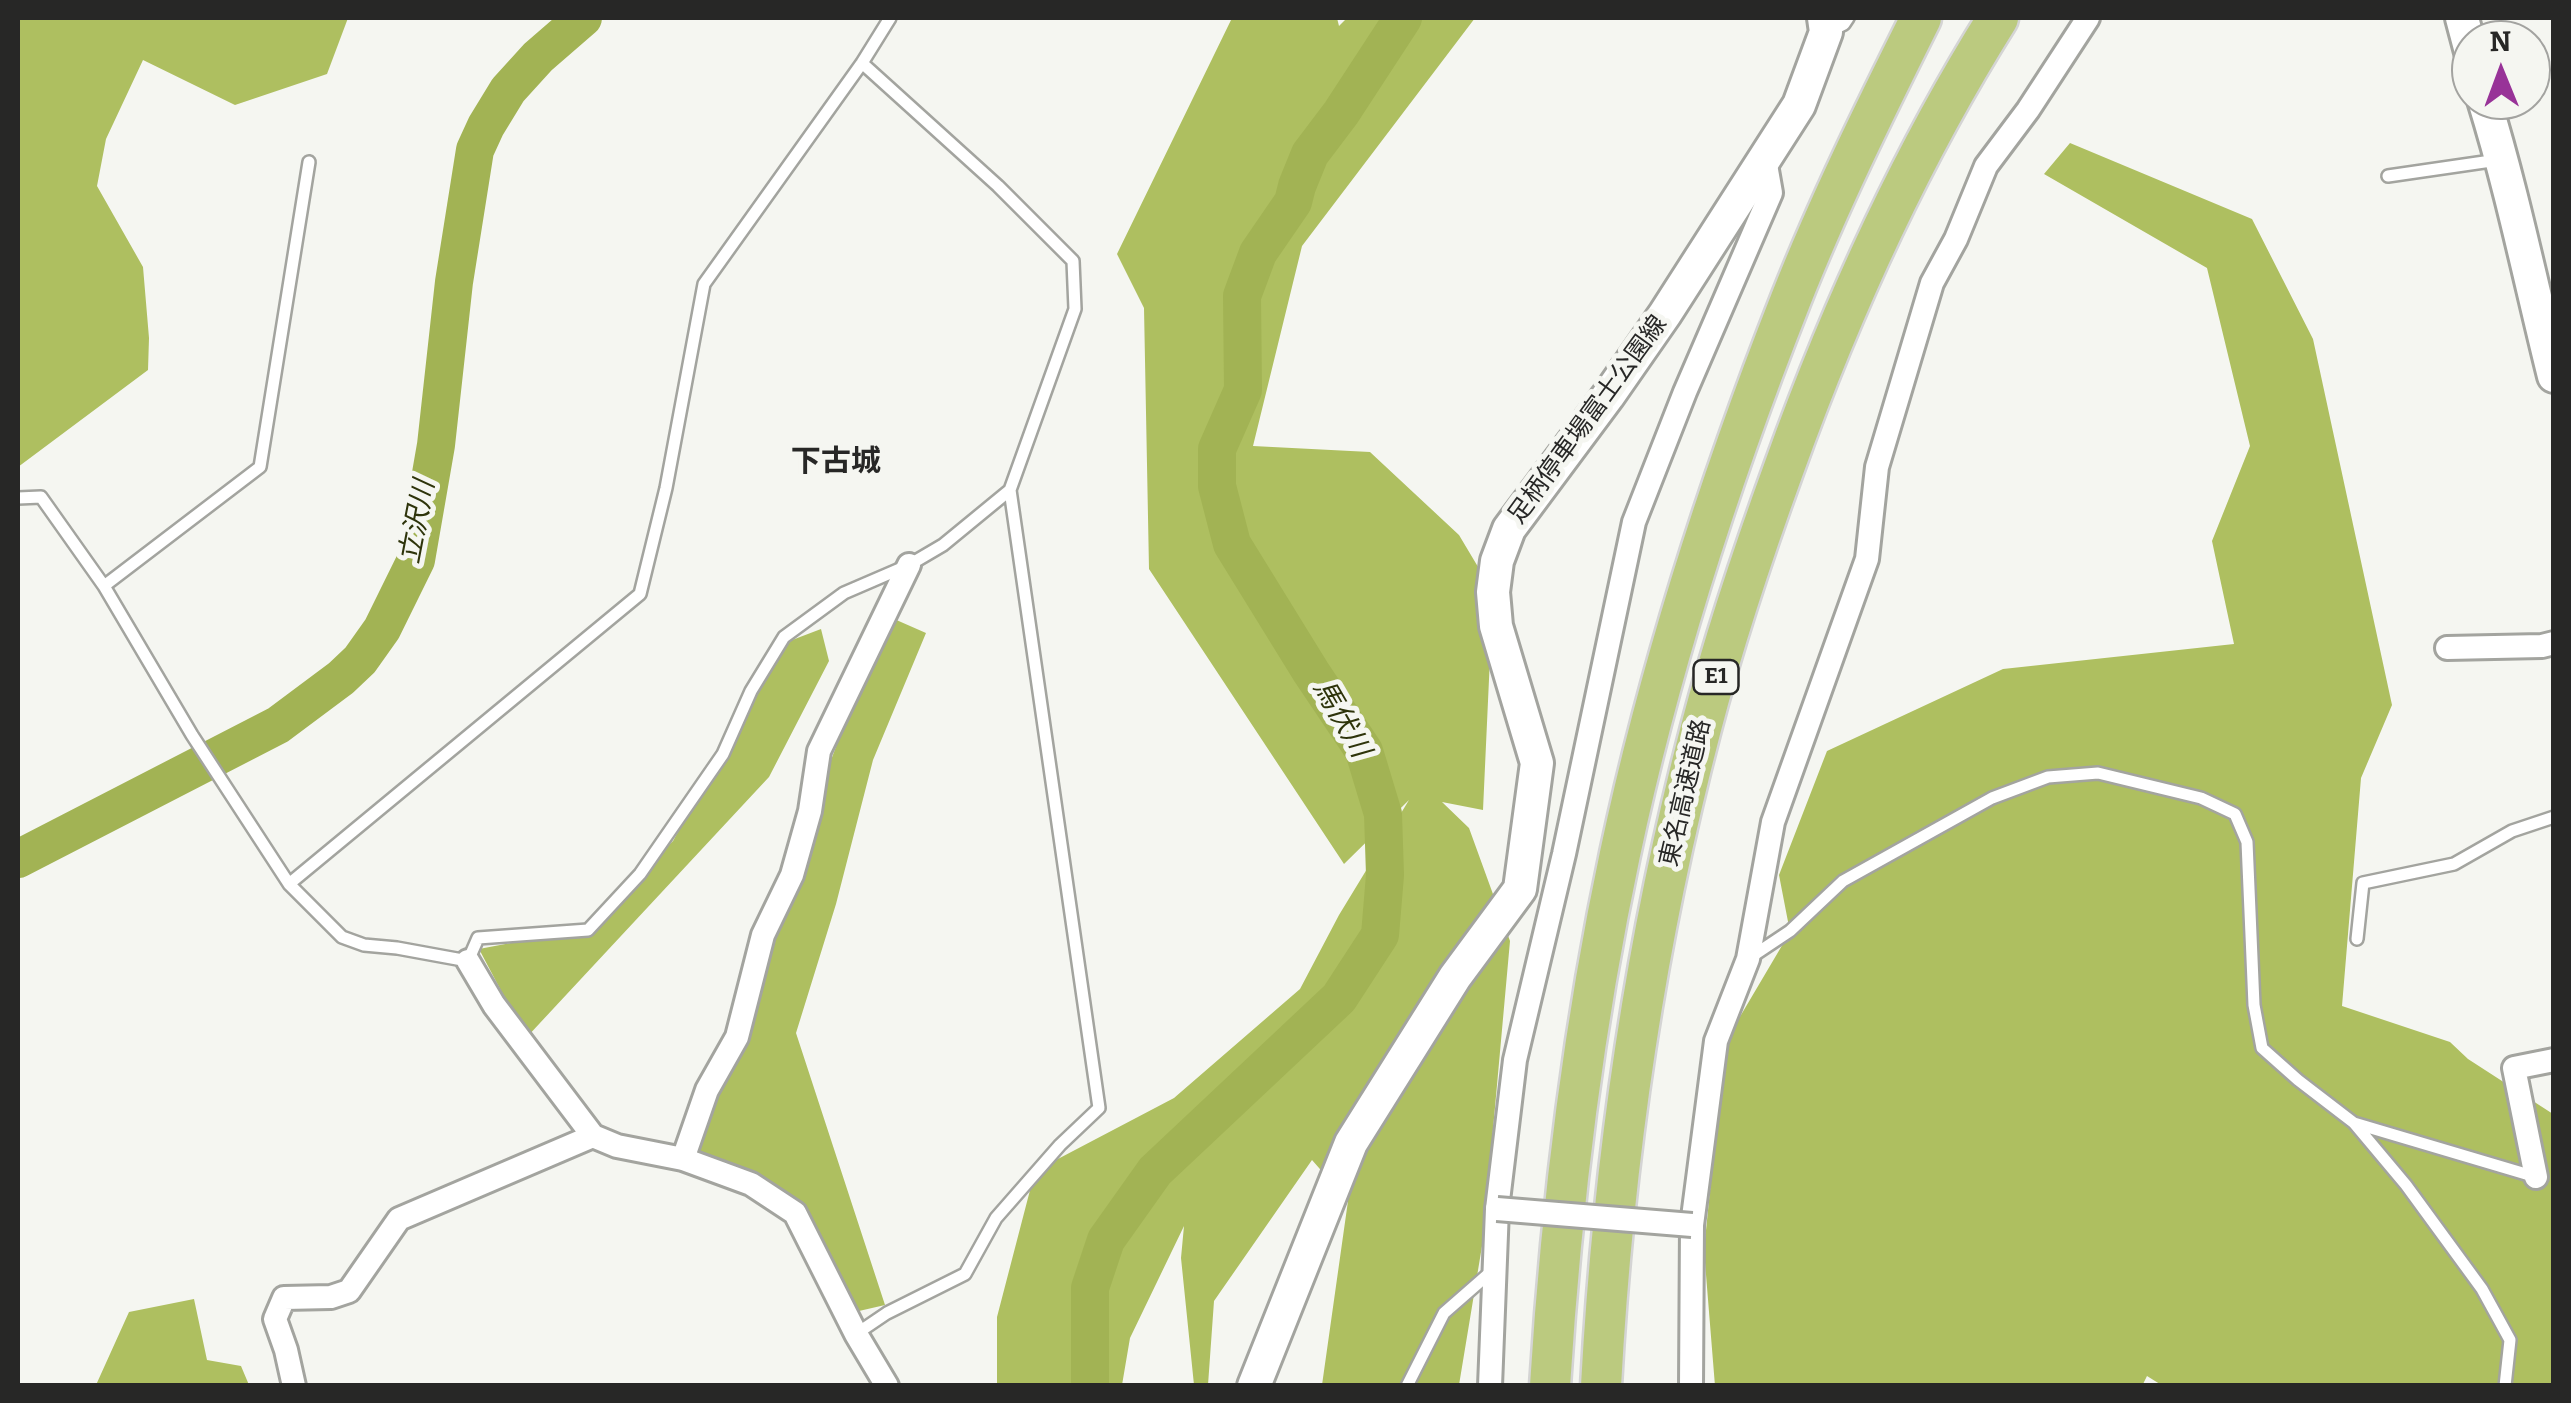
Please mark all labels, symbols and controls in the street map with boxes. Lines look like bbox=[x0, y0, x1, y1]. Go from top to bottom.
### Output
north arrow bbox=[2451, 20, 2551, 120]
text: N bbox=[2489, 25, 2512, 58]
street label: 足柄停車場富士公園線 bbox=[1502, 310, 1674, 530]
district label: 下古城 bbox=[791, 445, 881, 481]
water label: 立沢川 bbox=[393, 478, 443, 566]
road number: E1 bbox=[1694, 660, 1738, 694]
water label: 馬伏川 bbox=[1305, 674, 1377, 764]
street label: 東名高速道路 bbox=[1655, 717, 1717, 869]

